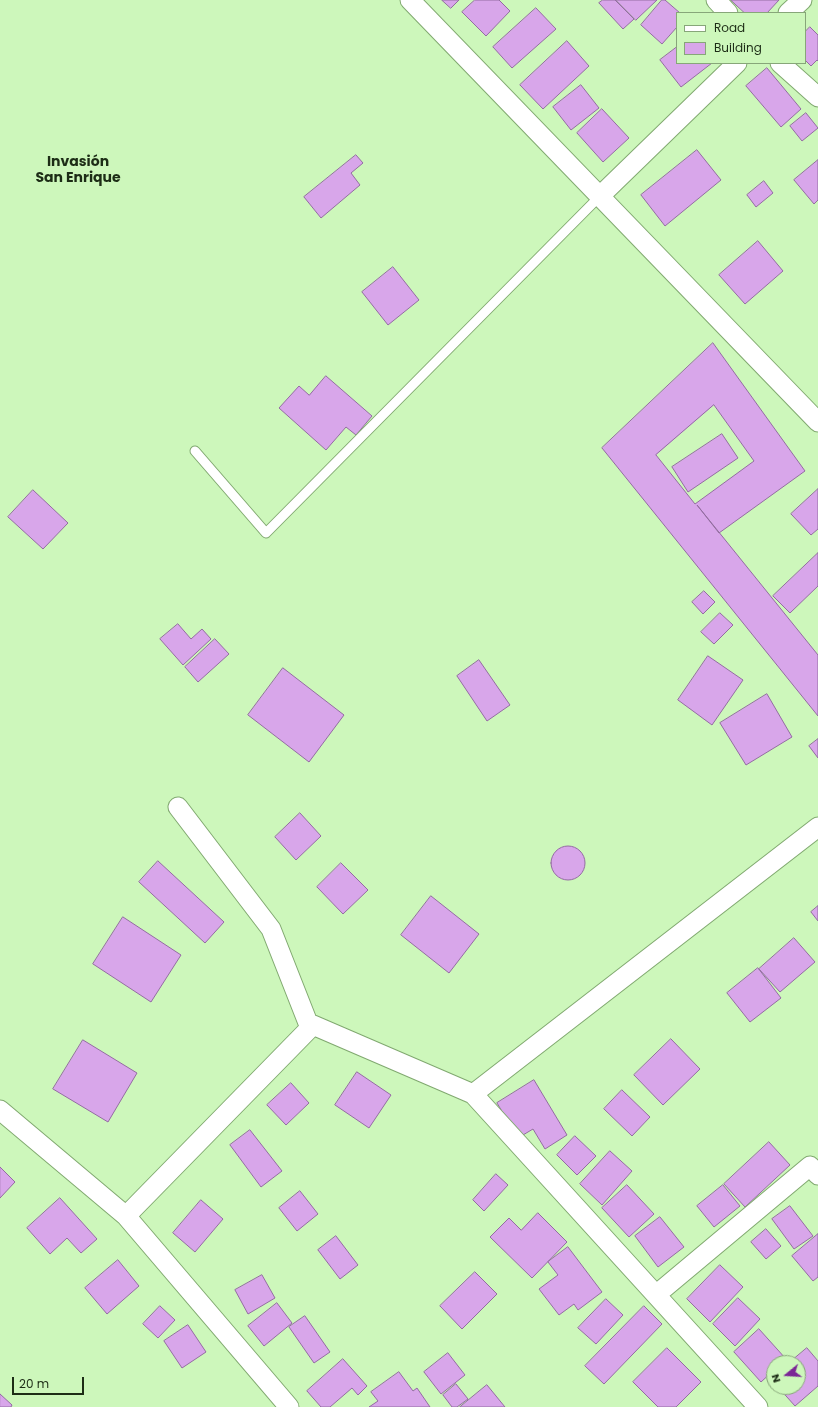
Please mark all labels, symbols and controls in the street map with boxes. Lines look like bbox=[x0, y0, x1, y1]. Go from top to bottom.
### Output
legend bbox=[676, 12, 806, 64]
text: Road bbox=[714, 19, 745, 36]
text: Building bbox=[714, 39, 762, 56]
district label: Invasión San Enrique bbox=[35, 154, 121, 186]
north arrow bbox=[766, 1355, 806, 1395]
scale bar bbox=[14, 1369, 86, 1395]
text: N bbox=[767, 1372, 784, 1385]
text: 20 m bbox=[19, 1375, 49, 1392]

